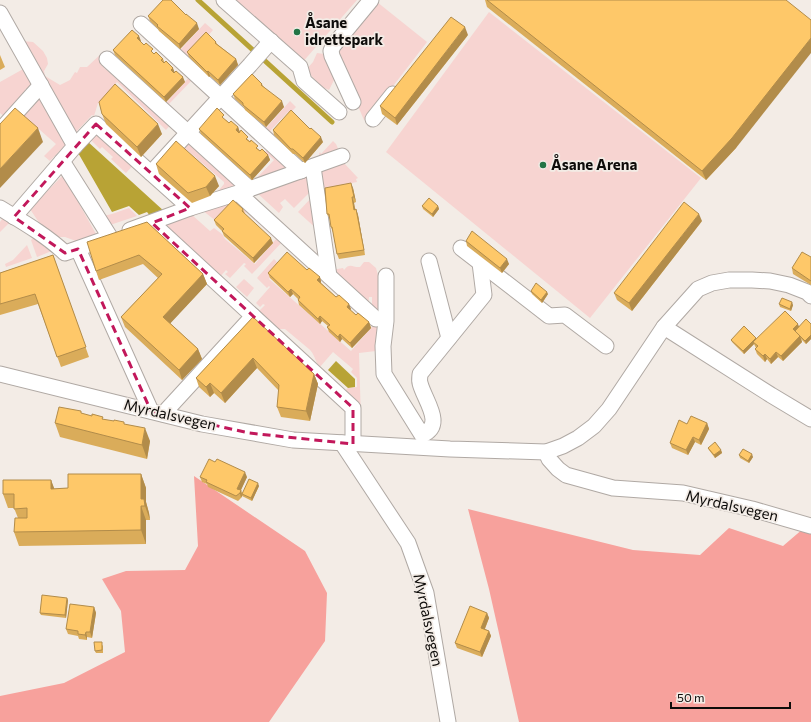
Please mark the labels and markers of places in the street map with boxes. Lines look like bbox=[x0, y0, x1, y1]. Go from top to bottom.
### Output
place label: Åsane idrettspark bbox=[305, 12, 383, 48]
marker: Åsane idrettspark bbox=[292, 27, 302, 37]
place label: Åsane Arena bbox=[551, 154, 637, 173]
marker: Åsane Arena bbox=[538, 160, 548, 170]

